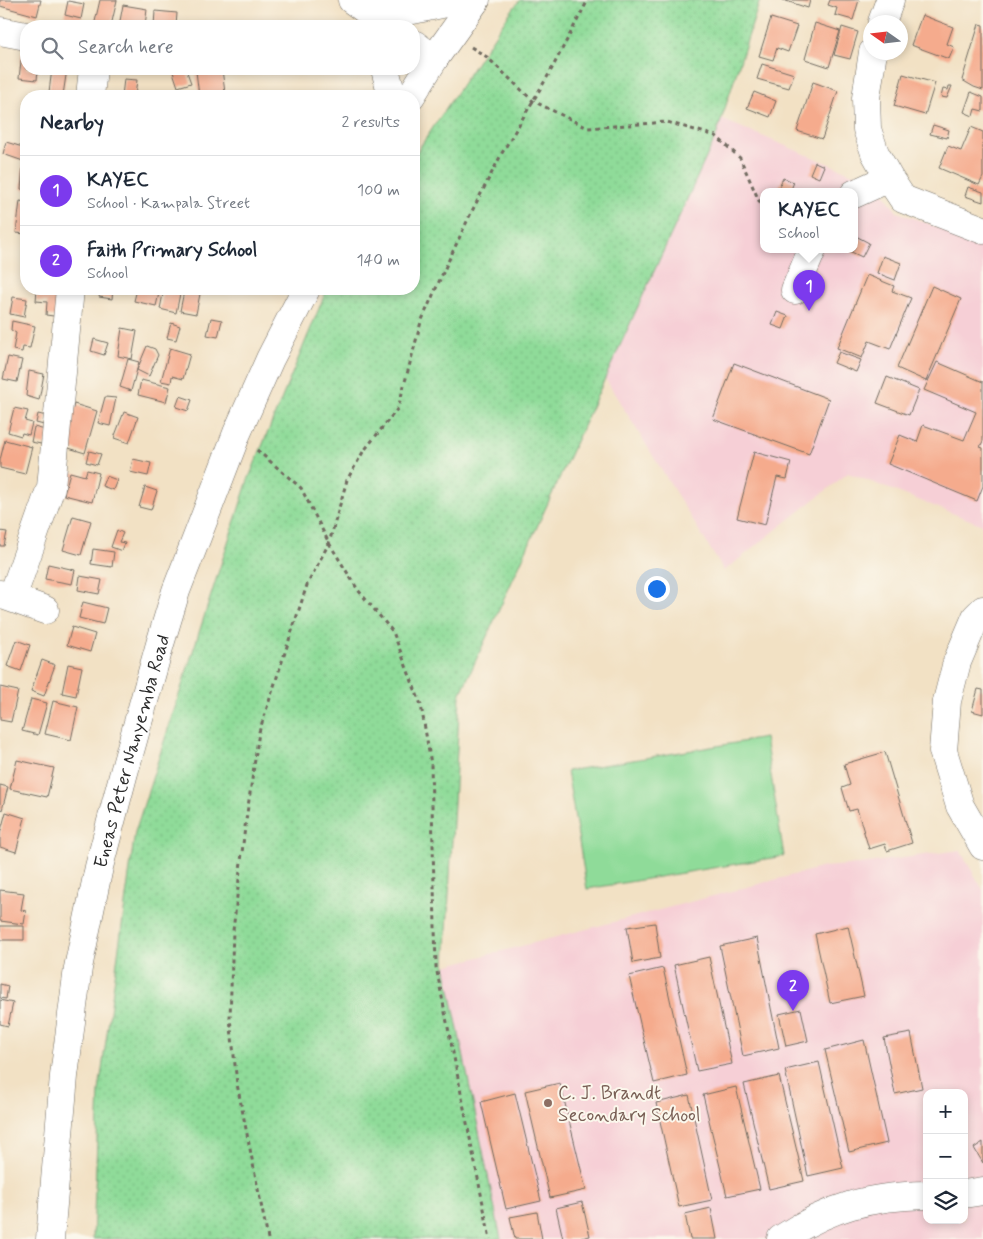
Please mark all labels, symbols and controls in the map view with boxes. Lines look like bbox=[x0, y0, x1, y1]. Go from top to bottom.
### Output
north arrow bbox=[863, 15, 908, 60]
search box bbox=[20, 20, 420, 75]
icon: search bbox=[38, 34, 66, 62]
text: Search here bbox=[78, 35, 174, 60]
text: Nearby bbox=[40, 109, 104, 137]
text: 2 results bbox=[342, 112, 400, 133]
text: KAYEC bbox=[87, 168, 148, 193]
text: 1 bbox=[52, 180, 60, 201]
text: 100 m bbox=[357, 180, 400, 201]
popup bbox=[760, 188, 858, 253]
text: School · Kampala Street bbox=[87, 193, 250, 214]
text: KAYEC bbox=[778, 198, 840, 223]
text: School bbox=[778, 223, 820, 244]
text: Faith Primary School bbox=[87, 238, 257, 263]
text: 2 bbox=[52, 250, 60, 271]
text: 140 m bbox=[356, 250, 400, 271]
text: School bbox=[87, 263, 128, 284]
pin: 1 bbox=[793, 270, 825, 311]
your location bbox=[644, 576, 670, 602]
street label: Eneas Peter Nanyemba Road bbox=[88, 632, 176, 871]
pin: 2 bbox=[777, 970, 809, 1011]
place label: C. J. Brandt Secondary School bbox=[558, 1081, 700, 1128]
map controls bbox=[923, 1089, 968, 1224]
button: + bbox=[923, 1089, 968, 1134]
marker: C. J. Brandt Secondary School bbox=[542, 1097, 554, 1109]
button: − bbox=[923, 1134, 968, 1179]
button: layers bbox=[923, 1179, 968, 1224]

